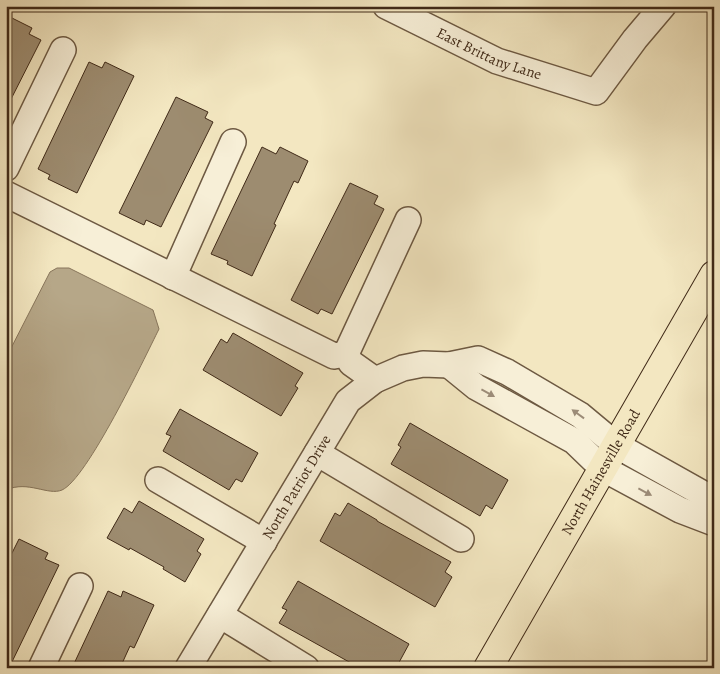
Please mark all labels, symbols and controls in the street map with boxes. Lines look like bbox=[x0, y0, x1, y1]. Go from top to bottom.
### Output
street label: East Brittany Lane bbox=[433, 23, 544, 84]
one-way arrow bbox=[482, 389, 495, 398]
street label: North Hainesville Road bbox=[557, 405, 645, 539]
one-way arrow bbox=[571, 409, 585, 419]
street label: North Patriot Drive bbox=[257, 431, 336, 543]
one-way arrow bbox=[639, 487, 652, 496]

